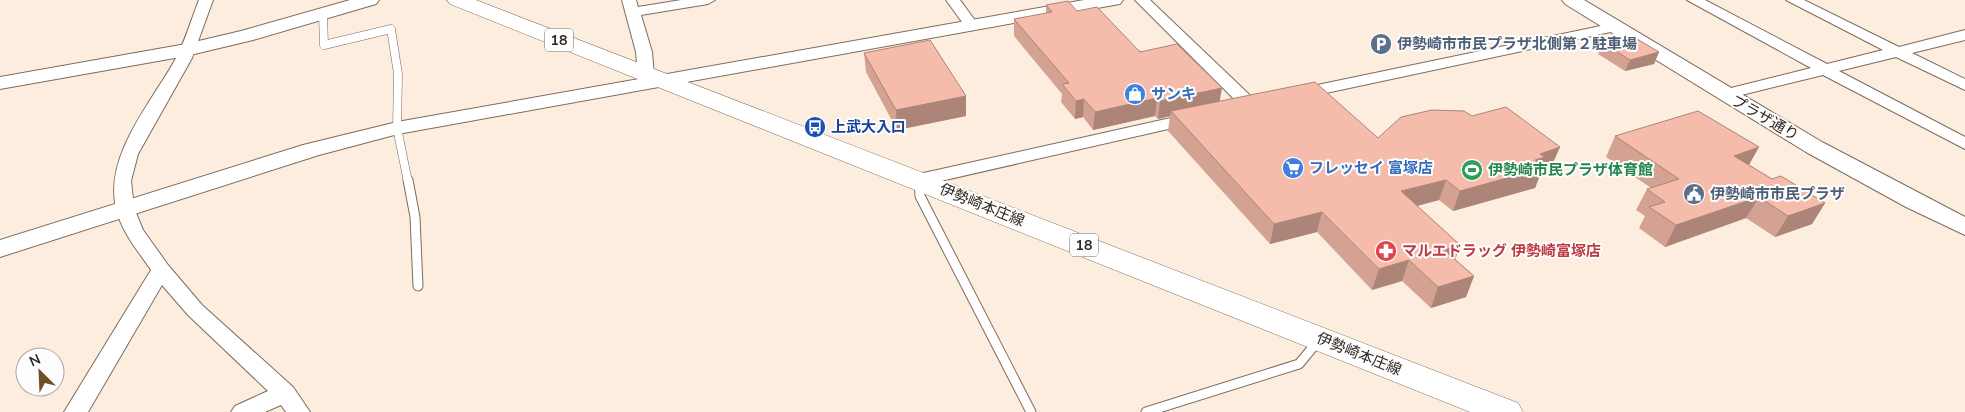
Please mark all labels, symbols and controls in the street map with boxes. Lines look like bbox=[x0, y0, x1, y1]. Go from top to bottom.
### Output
road number: 18 bbox=[545, 28, 573, 52]
parking icon: 伊勢崎市市民プラザ北側第２駐車場 bbox=[1369, 32, 1393, 56]
place label: 伊勢崎市市民プラザ北側第２駐車場 bbox=[1397, 34, 1637, 54]
shop icon: サンキ bbox=[1123, 82, 1147, 106]
place label: サンキ bbox=[1151, 84, 1196, 104]
street label: プラザ通り bbox=[1728, 91, 1802, 145]
bus stop icon: 上武大入口 bbox=[803, 115, 827, 139]
place label: 上武大入口 bbox=[831, 117, 906, 137]
supermarket icon: フレッセイ 富塚店 bbox=[1281, 156, 1305, 180]
place label: フレッセイ 富塚店 bbox=[1309, 158, 1433, 178]
sports icon: 伊勢崎市民プラザ体育館 bbox=[1460, 158, 1484, 182]
place label: 伊勢崎市民プラザ体育館 bbox=[1488, 160, 1653, 180]
street label: 伊勢崎本庄線 bbox=[937, 179, 1027, 231]
public building icon: 伊勢崎市市民プラザ bbox=[1682, 182, 1706, 206]
place label: 伊勢崎市市民プラザ bbox=[1710, 184, 1845, 204]
road number: 18 bbox=[1070, 234, 1098, 256]
pharmacy icon: マルエドラッグ 伊勢崎富塚店 bbox=[1374, 239, 1398, 263]
place label: マルエドラッグ 伊勢崎富塚店 bbox=[1402, 241, 1601, 261]
street label: 伊勢崎本庄線 bbox=[1314, 328, 1404, 380]
north arrow bbox=[15, 347, 65, 397]
text: N bbox=[26, 350, 44, 371]

